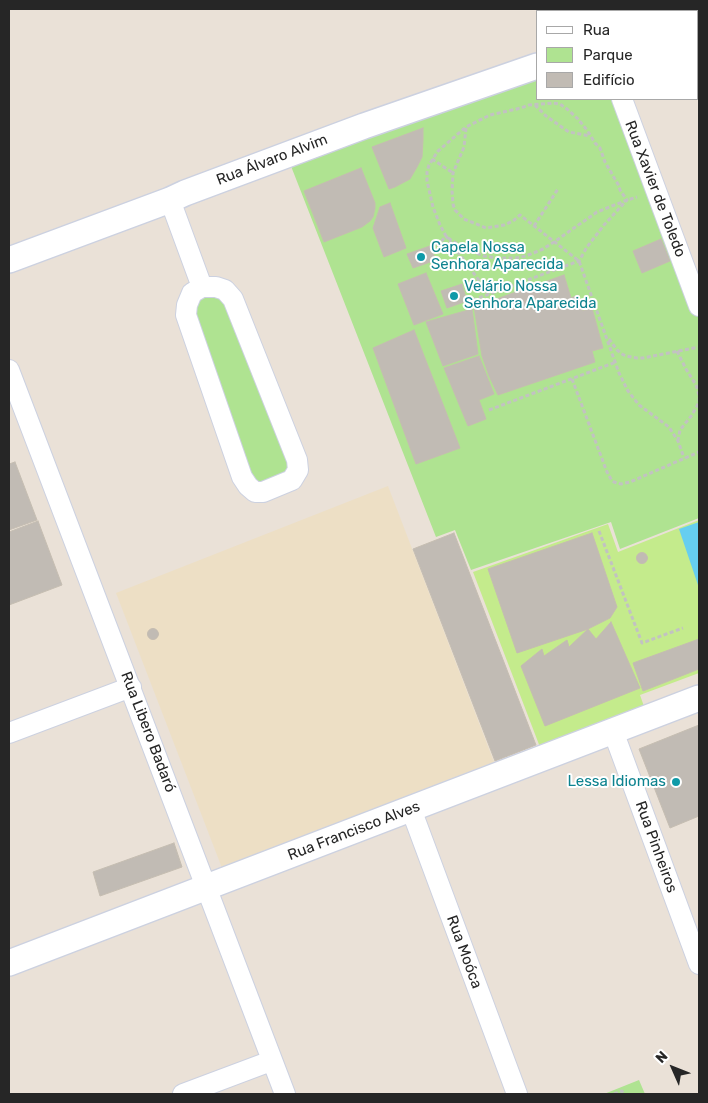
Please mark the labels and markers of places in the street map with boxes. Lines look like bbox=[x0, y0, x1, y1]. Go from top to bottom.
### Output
place label: Capela Nossa Senhora Aparecida bbox=[431, 239, 563, 274]
marker: Capela Nossa Senhora Aparecida bbox=[415, 251, 427, 263]
place label: Velário Nossa Senhora Aparecida bbox=[464, 278, 596, 313]
marker: Velário Nossa Senhora Aparecida bbox=[448, 290, 460, 302]
place label: Lessa Idiomas bbox=[568, 773, 666, 791]
marker: Lessa Idiomas bbox=[670, 776, 682, 788]

